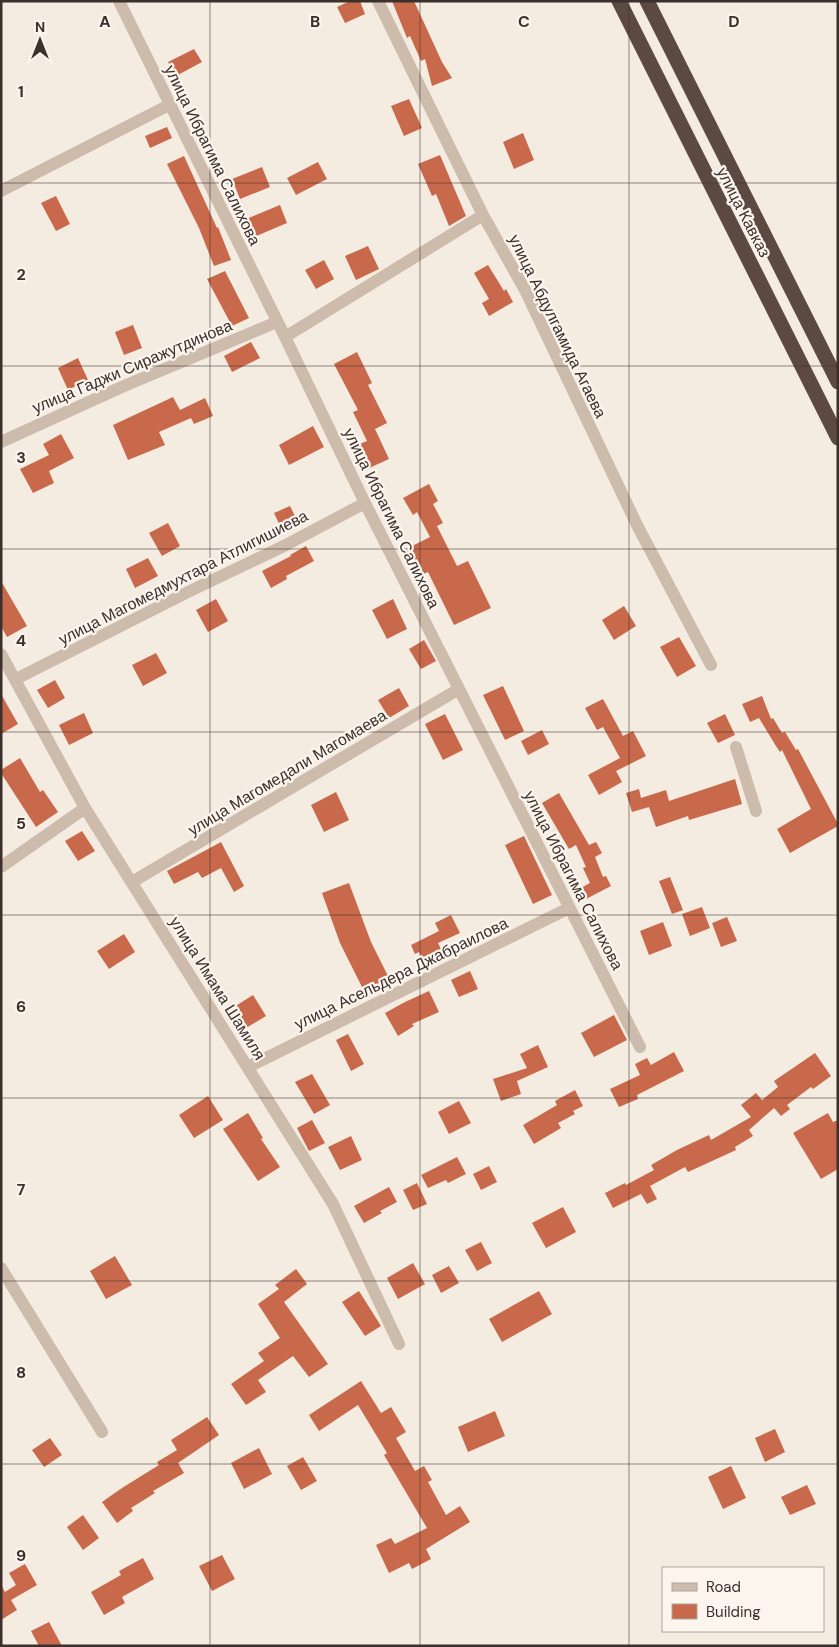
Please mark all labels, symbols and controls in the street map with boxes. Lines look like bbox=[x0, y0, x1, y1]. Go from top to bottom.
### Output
text: A bbox=[99, 11, 111, 32]
text: B bbox=[310, 11, 320, 32]
text: C bbox=[518, 11, 530, 32]
text: D bbox=[728, 11, 740, 32]
north arrow bbox=[15, 15, 65, 65]
text: N bbox=[35, 18, 45, 36]
street label: улица Ибрагима Салихова bbox=[160, 61, 266, 249]
text: 1 bbox=[18, 81, 24, 102]
street label: улица Кавказ bbox=[712, 164, 775, 261]
street label: улица Абдулгамида Агаева bbox=[504, 231, 611, 422]
text: 2 bbox=[16, 264, 26, 285]
street label: улица Гаджи Сиражутдинова bbox=[29, 315, 235, 418]
street label: улица Ибрагима Салихова bbox=[339, 424, 445, 612]
text: 3 bbox=[16, 447, 26, 468]
street label: улица Магомедмухтара Атлигишиева bbox=[55, 505, 312, 650]
text: 4 bbox=[16, 630, 26, 651]
street label: улица Магомедали Магомаева bbox=[184, 705, 391, 840]
street label: улица Ибрагима Салихова bbox=[519, 787, 628, 973]
text: 5 bbox=[16, 813, 26, 834]
street label: улица Асельдера Джабраилова bbox=[291, 912, 512, 1034]
street label: улица Имама Шамиля bbox=[165, 913, 270, 1064]
text: 6 bbox=[16, 996, 26, 1017]
text: 7 bbox=[17, 1179, 26, 1200]
text: 8 bbox=[16, 1362, 26, 1383]
text: 9 bbox=[16, 1545, 26, 1566]
legend bbox=[662, 1567, 824, 1632]
text: Road bbox=[706, 1577, 741, 1597]
text: Building bbox=[706, 1602, 761, 1622]

